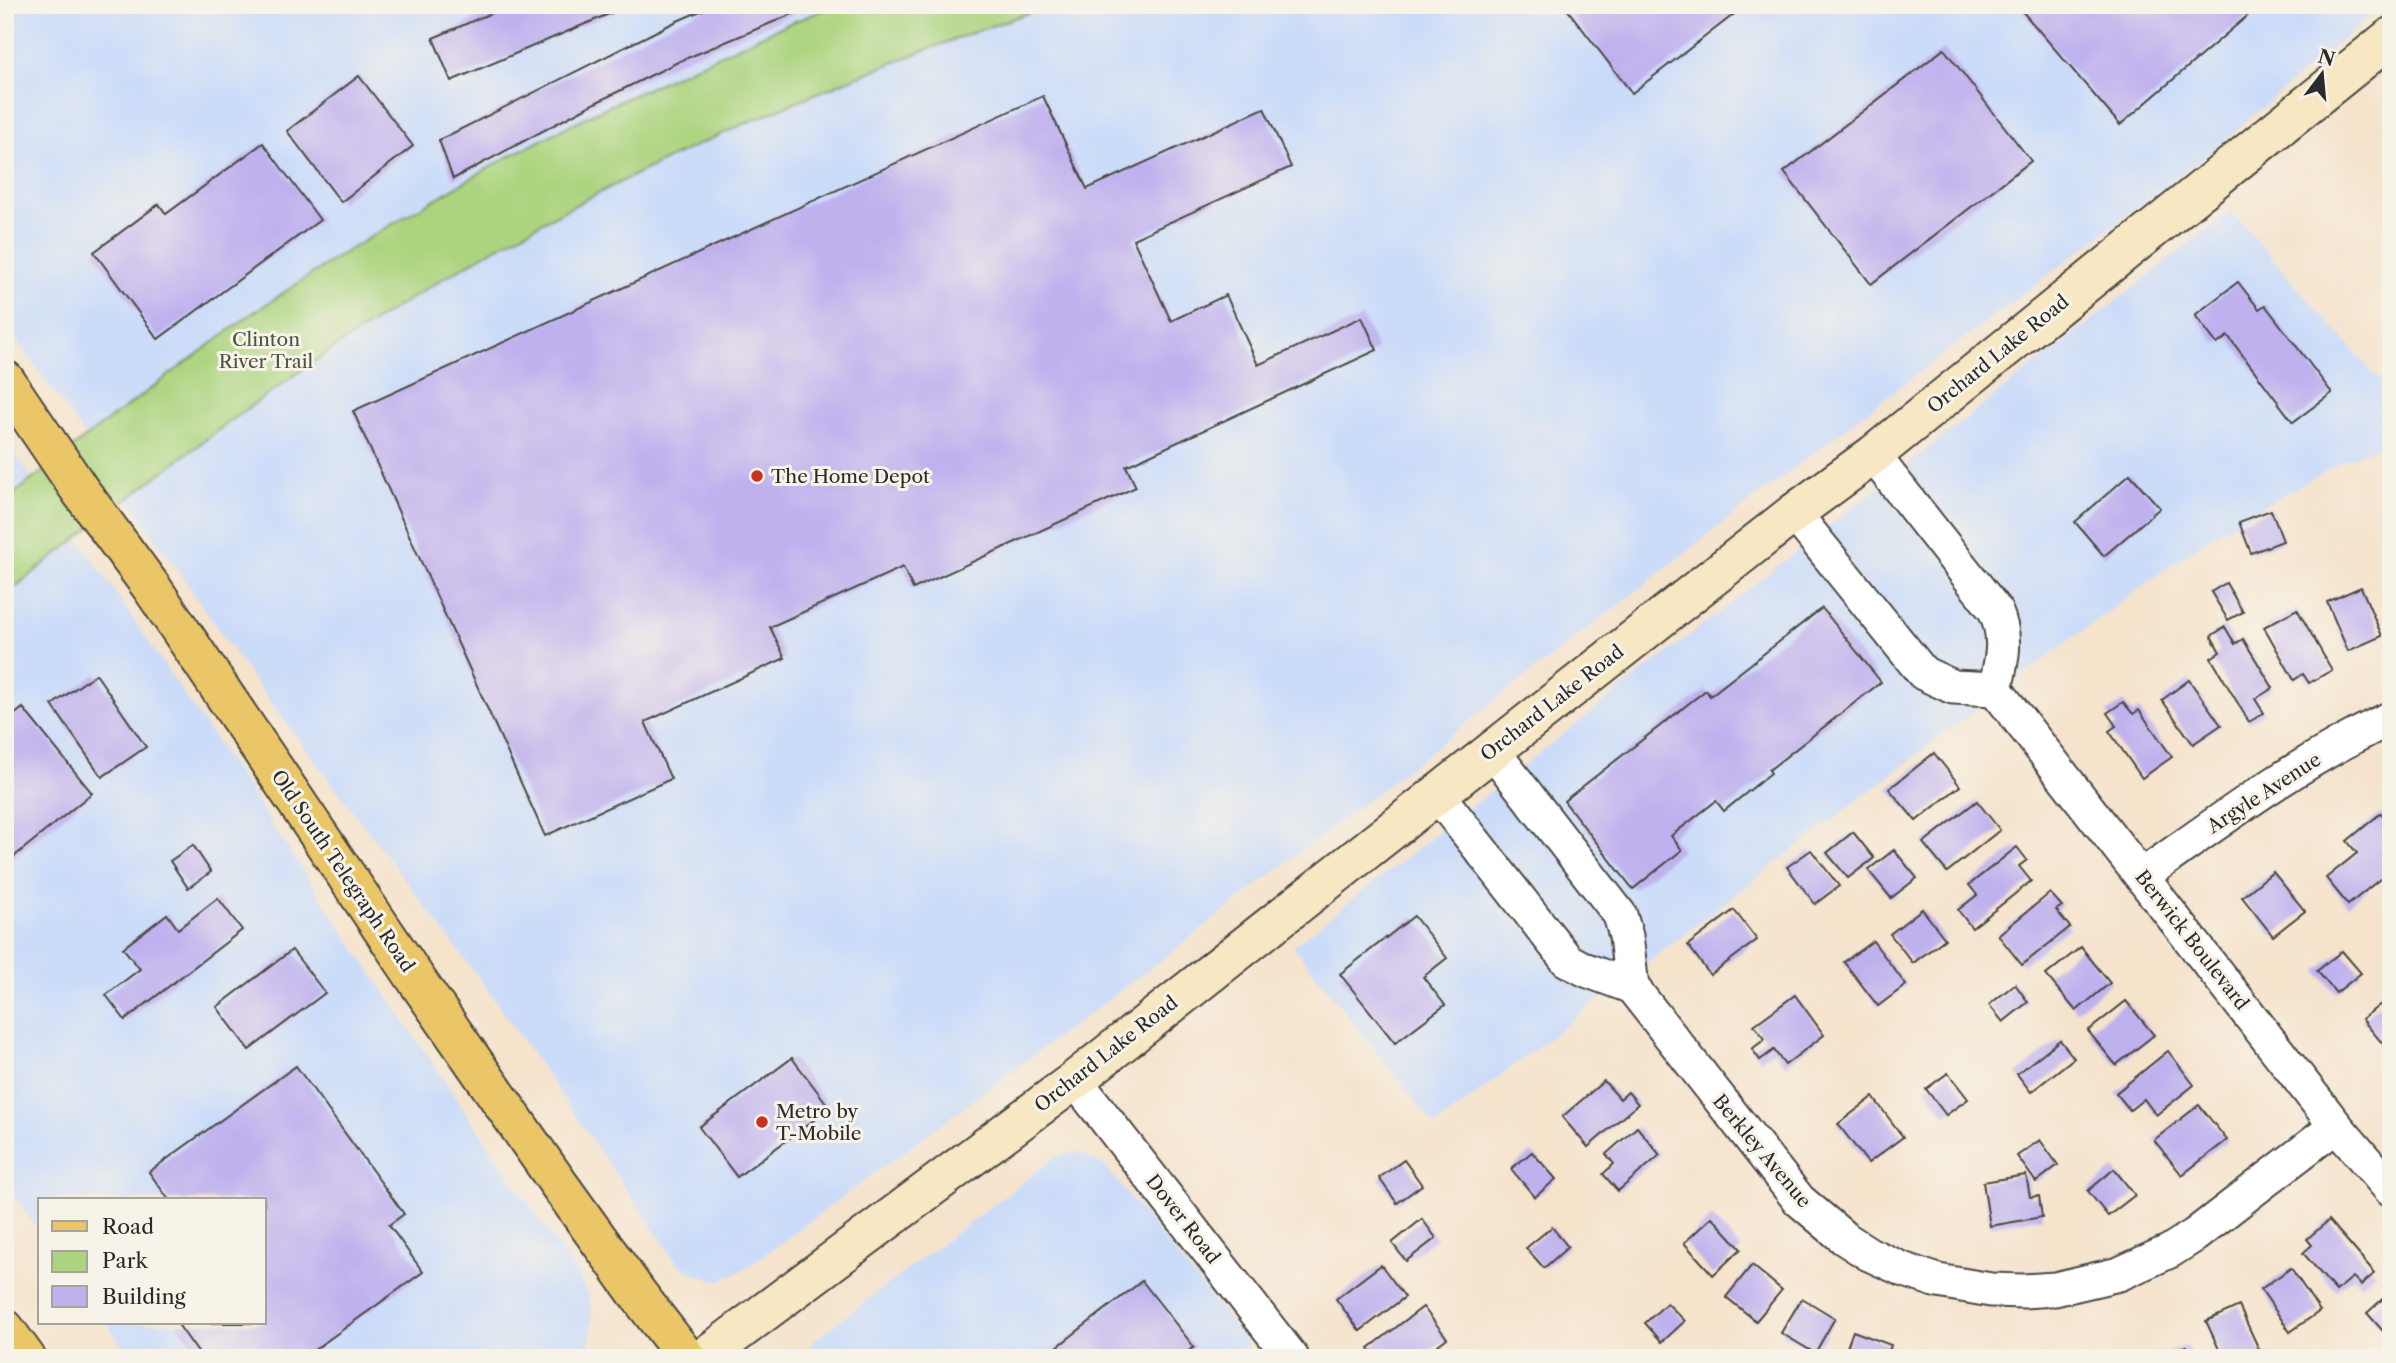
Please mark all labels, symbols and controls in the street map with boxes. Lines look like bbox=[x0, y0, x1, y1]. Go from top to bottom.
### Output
north arrow bbox=[2288, 38, 2358, 108]
text: N bbox=[2315, 45, 2338, 71]
street label: Orchard Lake Road bbox=[1923, 290, 2074, 418]
park label: Clinton River Trail bbox=[219, 328, 314, 373]
place label: The Home Depot bbox=[771, 465, 930, 488]
marker: The Home Depot bbox=[749, 468, 765, 484]
street label: Orchard Lake Road bbox=[1476, 640, 1628, 766]
street label: Argyle Avenue bbox=[2202, 748, 2325, 839]
street label: Old South Telegraph Road bbox=[267, 766, 420, 977]
street label: Berwick Boulevard bbox=[2130, 866, 2254, 1015]
street label: Orchard Lake Road bbox=[1030, 991, 1182, 1117]
street label: Berkley Avenue bbox=[1708, 1090, 1816, 1212]
place label: Metro by T-Mobile bbox=[776, 1100, 861, 1145]
marker: Metro by T-Mobile bbox=[754, 1114, 770, 1130]
street label: Dover Road bbox=[1141, 1170, 1225, 1268]
legend bbox=[38, 1198, 266, 1324]
text: Road bbox=[102, 1214, 154, 1239]
text: Park bbox=[102, 1248, 148, 1273]
text: Building bbox=[102, 1284, 187, 1309]

